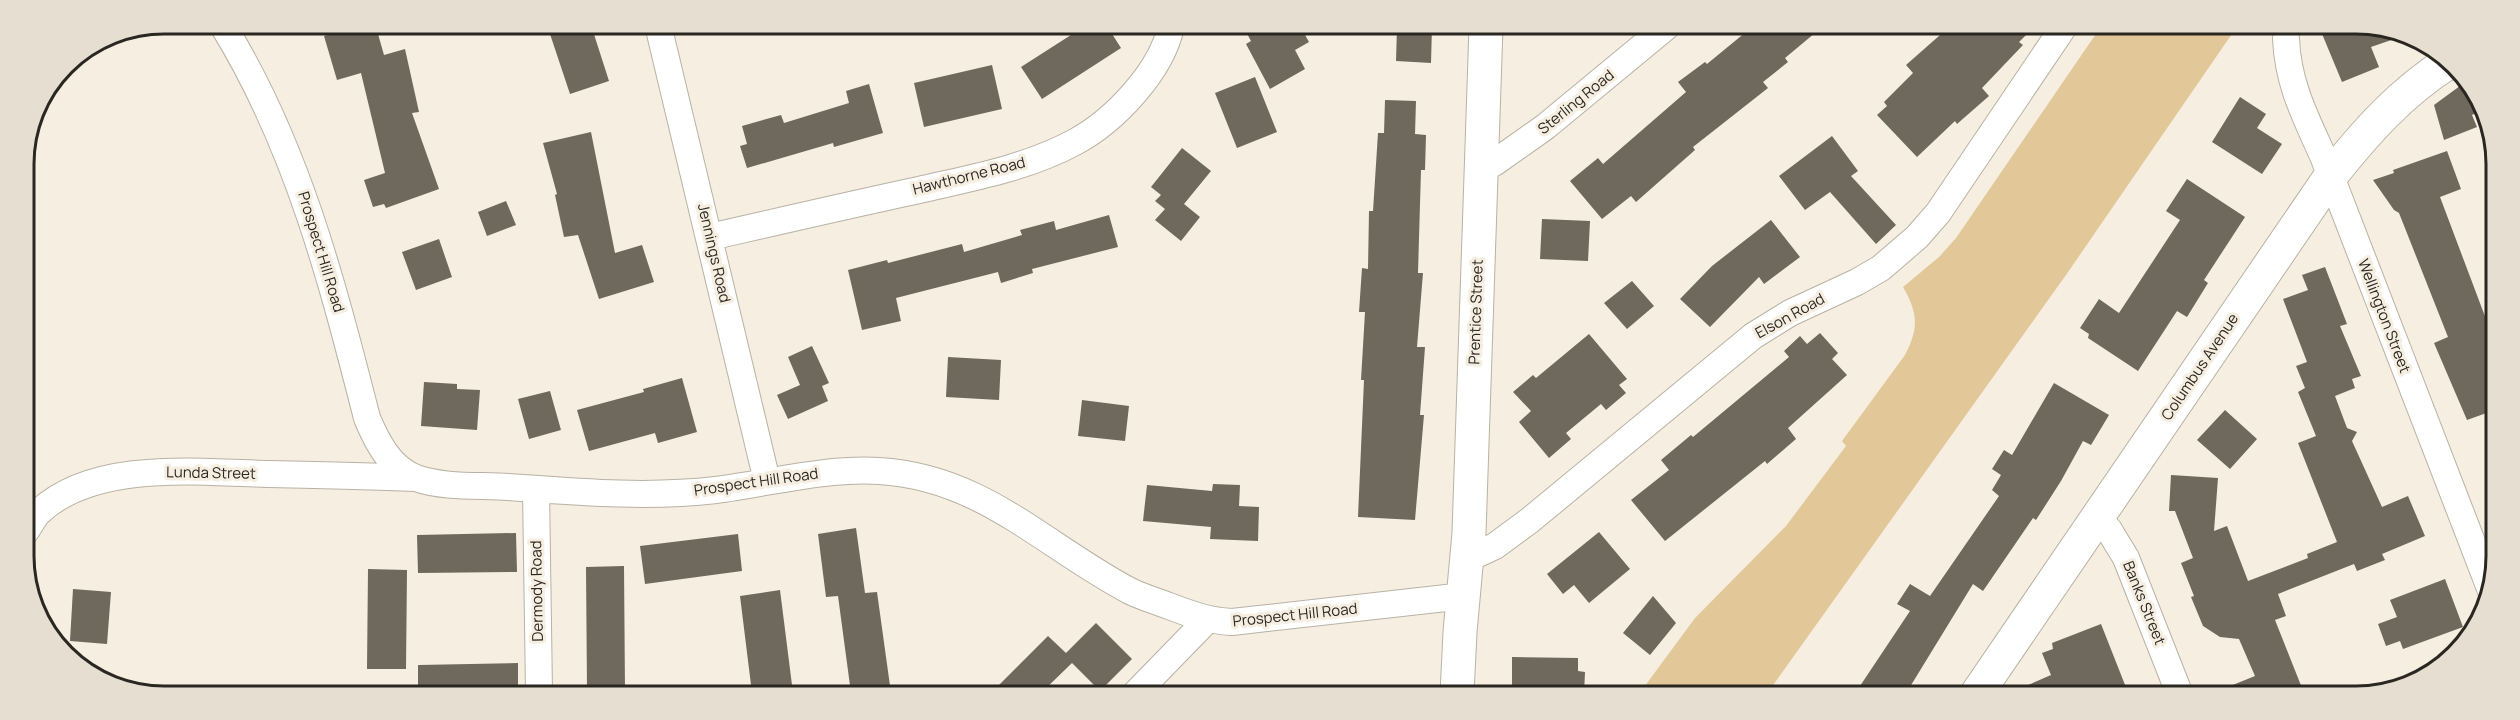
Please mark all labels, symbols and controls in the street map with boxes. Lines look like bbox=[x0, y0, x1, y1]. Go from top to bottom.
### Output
street label: Sterling Road bbox=[1533, 64, 1618, 139]
street label: Hawthorne Road bbox=[910, 151, 1027, 200]
street label: Prospect Hill Road bbox=[293, 189, 350, 315]
street label: Jennings Road bbox=[693, 201, 736, 304]
street label: Wellington Street bbox=[2353, 256, 2416, 376]
street label: Prentice Street bbox=[1463, 259, 1488, 365]
street label: Elson Road bbox=[1751, 288, 1828, 343]
street label: Columbus Avenue bbox=[2156, 309, 2243, 424]
street label: Lunda Street bbox=[166, 461, 256, 484]
street label: Prospect Hill Road bbox=[692, 462, 819, 501]
street label: Dermody Road bbox=[525, 540, 548, 642]
street label: Banks Street bbox=[2118, 558, 2171, 648]
street label: Prospect Hill Road bbox=[1232, 598, 1358, 631]

